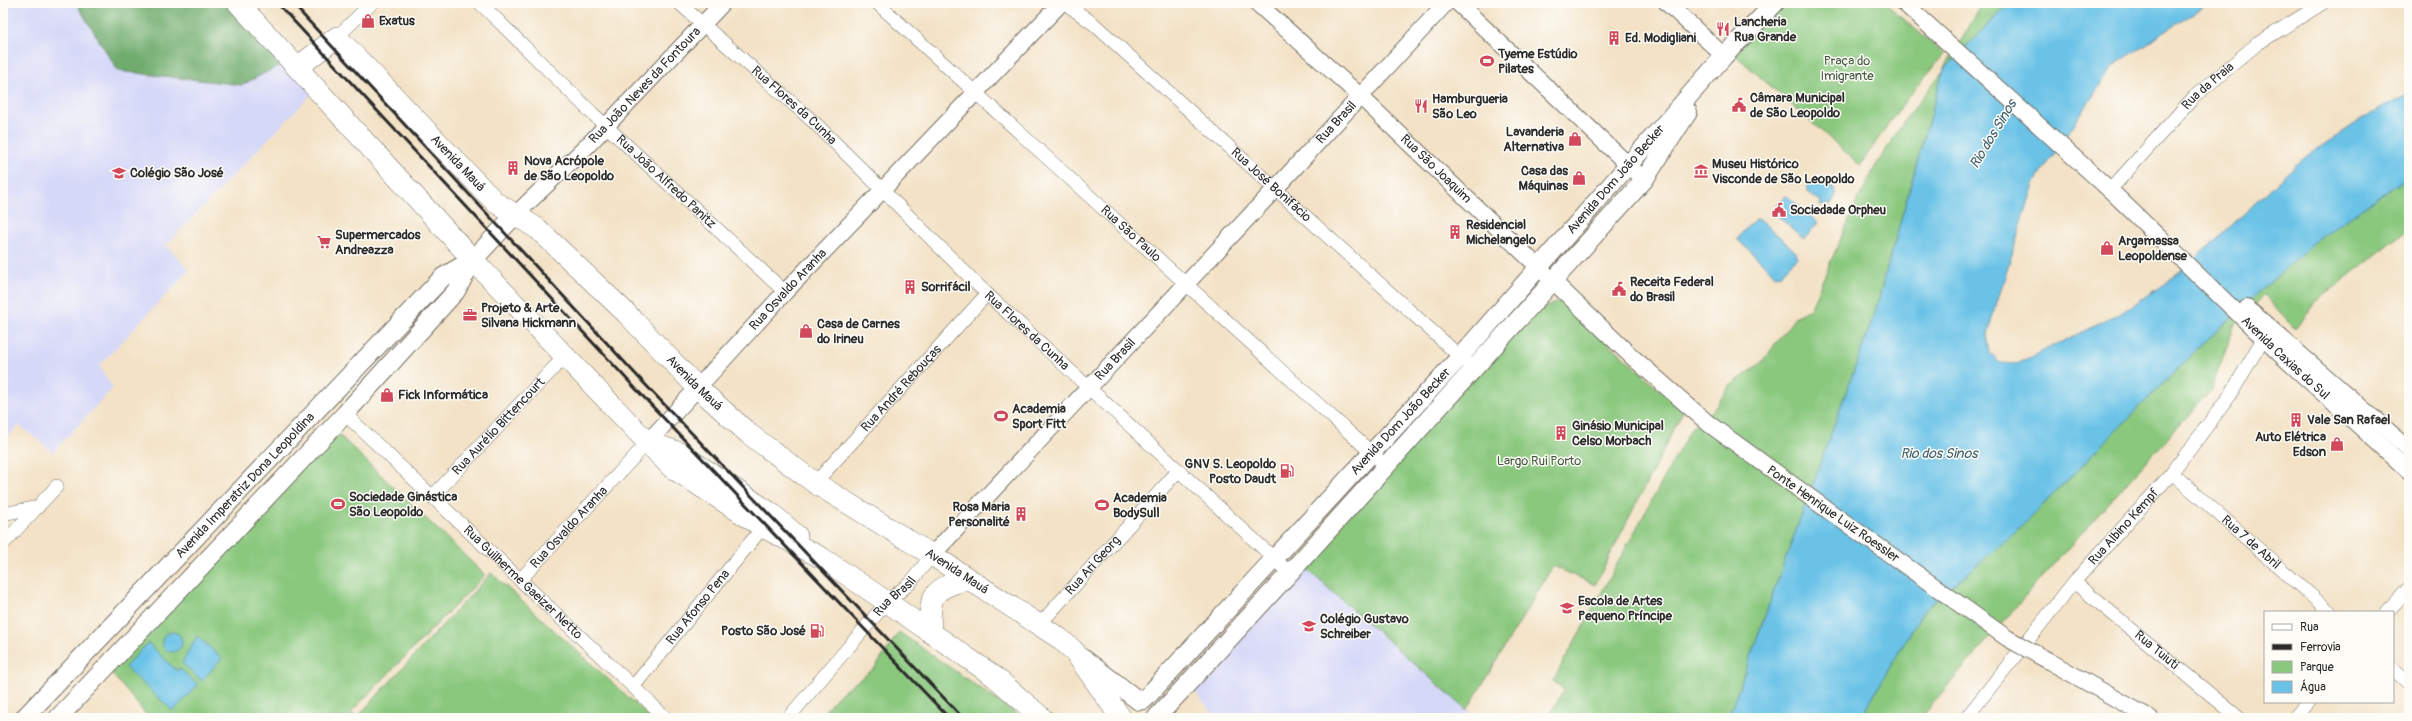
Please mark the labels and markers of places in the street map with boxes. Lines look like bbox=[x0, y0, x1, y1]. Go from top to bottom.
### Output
shop icon: Exatus bbox=[360, 13, 376, 29]
place label: Exatus bbox=[379, 13, 415, 29]
place label: Lancheria Rua Grande bbox=[1734, 14, 1797, 45]
restaurant icon: Lancheria Rua Grande bbox=[1715, 21, 1731, 37]
building icon: Ed. Modigliani bbox=[1606, 30, 1622, 46]
place label: Ed. Modigliani bbox=[1625, 30, 1697, 46]
place label: Tyeme Estúdio Pilates bbox=[1497, 46, 1578, 77]
sports icon: Tyeme Estúdio Pilates bbox=[1479, 53, 1495, 69]
place label: Câmara Municipal de São Leopoldo bbox=[1750, 90, 1845, 121]
place label: Hamburgueria São Leo bbox=[1432, 91, 1508, 122]
public building icon: Câmara Municipal de São Leopoldo bbox=[1731, 97, 1747, 113]
restaurant icon: Hamburgueria São Leo bbox=[1413, 98, 1429, 114]
place label: Lavanderia Alternativa bbox=[1503, 124, 1564, 155]
shop icon: Lavanderia Alternativa bbox=[1567, 131, 1583, 147]
place label: Nova Acrópole de São Leopoldo bbox=[524, 153, 614, 184]
place label: Museu Histórico Visconde de São Leopoldo bbox=[1712, 156, 1854, 187]
building icon: Nova Acrópole de São Leopoldo bbox=[505, 160, 521, 176]
place label: Casa das Máquinas bbox=[1519, 163, 1568, 194]
museum icon: Museu Histórico Visconde de São Leopoldo bbox=[1693, 163, 1709, 179]
school or university icon: Colégio São José bbox=[111, 165, 127, 181]
place label: Colégio São José bbox=[130, 165, 224, 181]
shop icon: Casa das Máquinas bbox=[1571, 170, 1587, 186]
public building icon: Sociedade Orpheu bbox=[1771, 202, 1787, 218]
place label: Sociedade Orpheu bbox=[1790, 202, 1887, 218]
place label: Residencial Michelangelo bbox=[1466, 217, 1536, 248]
building icon: Residencial Michelangelo bbox=[1447, 224, 1463, 240]
place label: Supermercados Andreazza bbox=[335, 227, 421, 258]
place label: Argamassa Leopoldense bbox=[2118, 233, 2188, 264]
supermarket icon: Supermercados Andreazza bbox=[316, 234, 332, 250]
shop icon: Argamassa Leopoldense bbox=[2099, 240, 2115, 256]
place label: Receita Federal do Brasil bbox=[1630, 274, 1714, 305]
building icon: Sorrifácil bbox=[902, 279, 918, 295]
place label: Sorrifácil bbox=[921, 279, 971, 295]
public building icon: Receita Federal do Brasil bbox=[1611, 281, 1627, 297]
place label: Projeto & Arte Silvana Hickmann bbox=[481, 300, 577, 331]
office icon: Projeto & Arte Silvana Hickmann bbox=[462, 307, 478, 323]
place label: Casa de Carnes do Irineu bbox=[817, 316, 900, 347]
shop icon: Casa de Carnes do Irineu bbox=[798, 323, 814, 339]
shop icon: Fick Informática bbox=[379, 387, 395, 403]
place label: Fick Informática bbox=[398, 387, 488, 403]
place label: Academia Sport Fitt bbox=[1012, 401, 1067, 432]
sports icon: Academia Sport Fitt bbox=[993, 408, 1009, 424]
building icon: Vale San Rafael bbox=[2288, 412, 2304, 428]
place label: Vale San Rafael bbox=[2307, 412, 2390, 428]
place label: Ginásio Municipal Celso Morbach bbox=[1572, 418, 1664, 449]
building icon: Ginásio Municipal Celso Morbach bbox=[1553, 425, 1569, 441]
place label: Auto Elétrica Edson bbox=[2255, 429, 2327, 460]
shop icon: Auto Elétrica Edson bbox=[2329, 436, 2345, 452]
place label: GNV S. Leopoldo Posto Daudt bbox=[1185, 456, 1277, 487]
fuel station icon: GNV S. Leopoldo Posto Daudt bbox=[1279, 463, 1295, 479]
place label: Sociedade Ginástica São Leopoldo bbox=[349, 489, 457, 520]
place label: Academia BodySull bbox=[1113, 490, 1167, 521]
sports icon: Sociedade Ginástica São Leopoldo bbox=[330, 496, 346, 512]
sports icon: Academia BodySull bbox=[1094, 497, 1110, 513]
place label: Rosa Maria Personalité bbox=[948, 499, 1010, 530]
building icon: Rosa Maria Personalité bbox=[1013, 506, 1029, 522]
place label: Escola de Artes Pequeno Príncipe bbox=[1578, 593, 1672, 624]
school or university icon: Escola de Artes Pequeno Príncipe bbox=[1559, 600, 1575, 616]
place label: Colégio Gustavo Schreiber bbox=[1320, 611, 1409, 642]
school or university icon: Colégio Gustavo Schreiber bbox=[1301, 618, 1317, 634]
place label: Posto São José bbox=[721, 623, 806, 639]
fuel station icon: Posto São José bbox=[809, 623, 825, 639]

